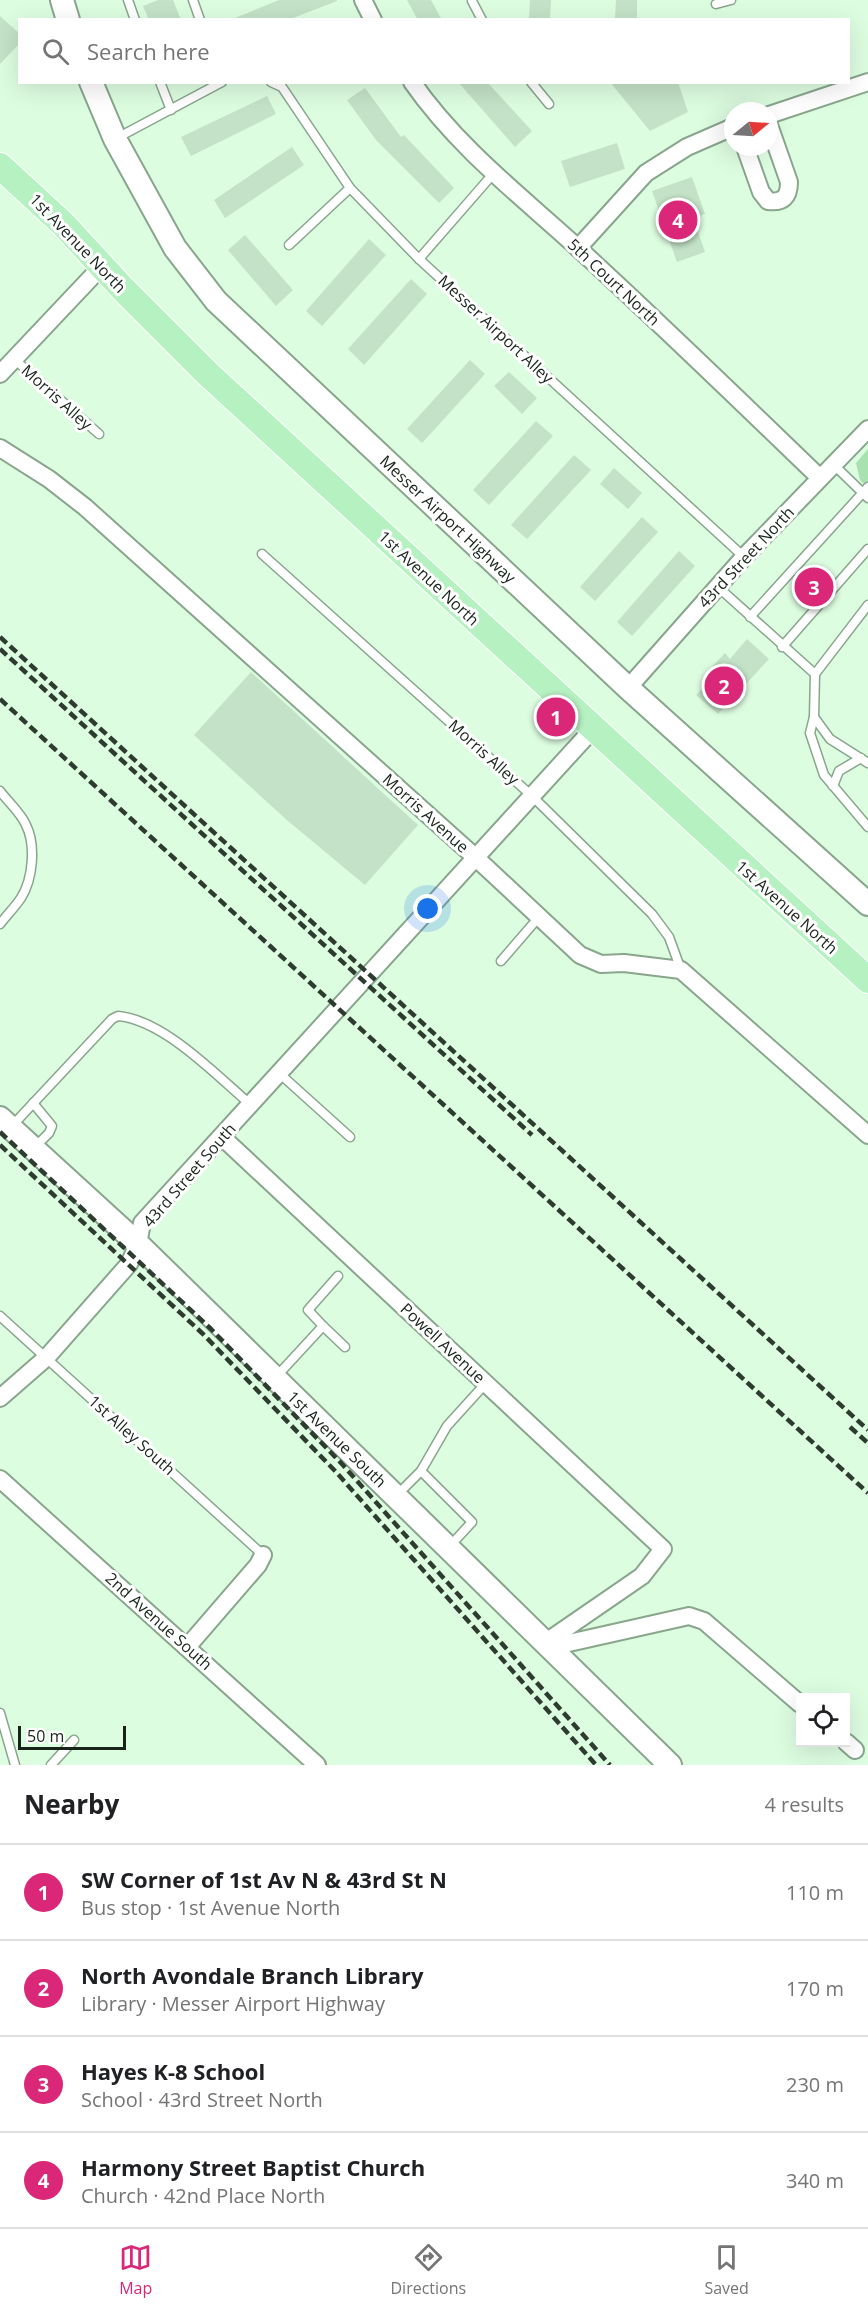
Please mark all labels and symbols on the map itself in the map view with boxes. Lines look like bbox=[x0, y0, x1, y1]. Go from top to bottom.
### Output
north arrow bbox=[724, 102, 778, 156]
street label: 1st Avenue North bbox=[25, 189, 131, 297]
pin: 4 bbox=[658, 198, 698, 242]
street label: 5th Court North bbox=[563, 234, 665, 330]
street label: Messer Airport Alley bbox=[434, 270, 559, 389]
street label: Morris Alley bbox=[17, 359, 98, 435]
street label: Messer Airport Highway bbox=[375, 450, 521, 589]
street label: 43rd Street North bbox=[693, 501, 799, 613]
street label: 1st Avenue North bbox=[374, 526, 484, 630]
pin: 3 bbox=[794, 564, 834, 610]
pin: 2 bbox=[704, 664, 744, 708]
pin: 1 bbox=[536, 694, 576, 740]
street label: Morris Alley bbox=[444, 714, 525, 790]
street label: Morris Avenue bbox=[378, 768, 474, 858]
street label: 1st Avenue North bbox=[731, 855, 843, 959]
your location bbox=[413, 894, 442, 923]
street label: 43rd Street South bbox=[138, 1118, 240, 1232]
street label: Powell Avenue bbox=[396, 1298, 490, 1388]
street label: 1st Avenue South bbox=[283, 1386, 391, 1492]
street label: 1st Alley South bbox=[84, 1390, 180, 1480]
street label: 2nd Avenue South bbox=[101, 1567, 217, 1675]
scale bar bbox=[18, 1723, 126, 1750]

